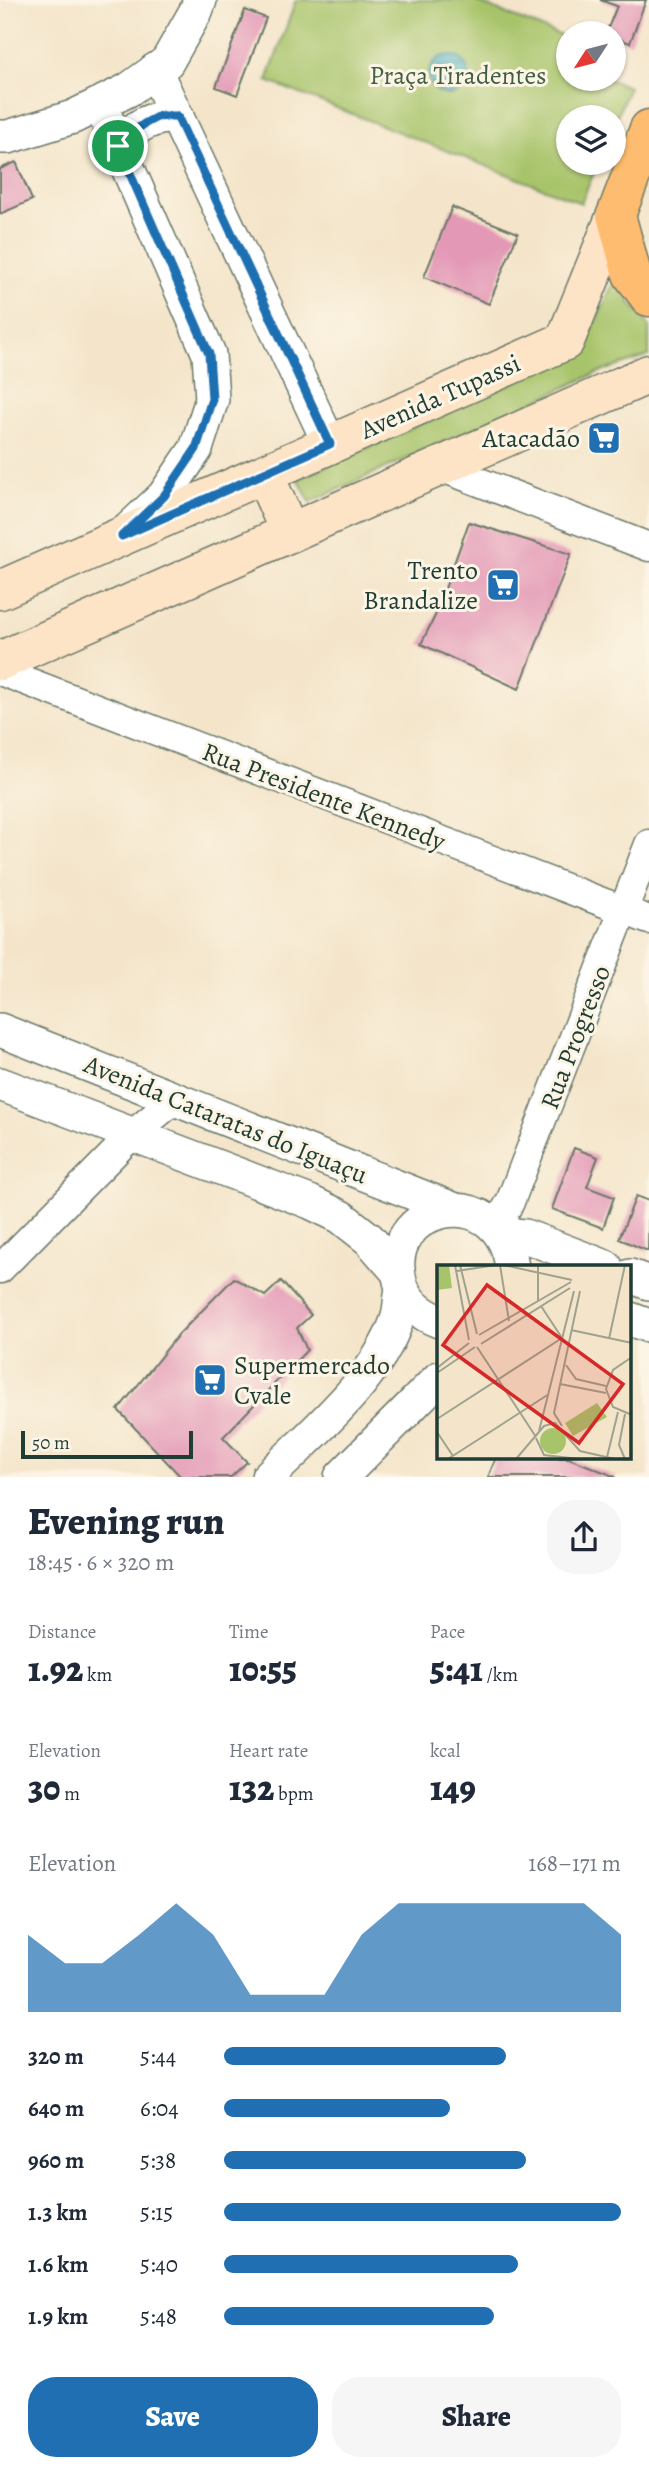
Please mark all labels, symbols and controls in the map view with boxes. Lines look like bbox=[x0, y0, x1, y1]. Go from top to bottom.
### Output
north arrow bbox=[556, 21, 626, 91]
map controls bbox=[556, 21, 626, 175]
park label: Praça Tiradentes bbox=[369, 58, 547, 93]
button: layers bbox=[556, 105, 626, 175]
pin bbox=[88, 116, 148, 176]
icon: arrive bbox=[99, 127, 137, 165]
street label: Avenida Tupassi bbox=[354, 346, 526, 448]
supermarket icon: Atacadão bbox=[585, 419, 623, 457]
place label: Atacadão bbox=[481, 421, 580, 456]
place label: Trento Brandalize bbox=[363, 553, 478, 618]
supermarket icon: Trento Brandalize bbox=[484, 566, 522, 604]
street label: Rua Presidente Kennedy bbox=[197, 734, 451, 859]
street label: Rua Progresso bbox=[532, 960, 619, 1114]
street label: Avenida Cataratas do Iguaçu bbox=[78, 1046, 374, 1193]
inset map bbox=[437, 1265, 632, 1460]
place label: Supermercado Cvale bbox=[234, 1348, 390, 1413]
supermarket icon: Supermercado Cvale bbox=[191, 1361, 229, 1399]
scale bar bbox=[21, 1428, 192, 1460]
text: 50 m bbox=[32, 1430, 70, 1456]
text: Evening run bbox=[28, 1495, 225, 1547]
button: share bbox=[547, 1500, 621, 1574]
text: 18:45 · 6 × 320 m bbox=[28, 1547, 174, 1578]
text: Distance bbox=[28, 1619, 96, 1645]
text: Time bbox=[229, 1619, 268, 1645]
text: Pace bbox=[430, 1619, 465, 1645]
text: 1.92 bbox=[28, 1645, 83, 1693]
text: 10:55 bbox=[229, 1645, 297, 1693]
text: 5:41 bbox=[430, 1645, 483, 1693]
text: km bbox=[83, 1662, 112, 1688]
text: /km bbox=[483, 1662, 518, 1688]
text: Elevation bbox=[28, 1738, 101, 1764]
text: Heart rate bbox=[229, 1738, 308, 1764]
text: kcal bbox=[430, 1738, 460, 1764]
text: 30 bbox=[28, 1764, 60, 1812]
text: 132 bbox=[229, 1764, 274, 1812]
text: 149 bbox=[430, 1764, 476, 1812]
text: m bbox=[60, 1781, 80, 1807]
text: bpm bbox=[274, 1781, 314, 1807]
text: Elevation bbox=[28, 1848, 116, 1879]
text: 168–171 m bbox=[528, 1848, 621, 1879]
text: 320 m bbox=[28, 2041, 84, 2072]
text: 5:44 bbox=[140, 2041, 176, 2072]
text: 640 m bbox=[28, 2093, 84, 2124]
text: 6:04 bbox=[140, 2093, 179, 2124]
text: 960 m bbox=[28, 2145, 84, 2176]
text: 5:38 bbox=[140, 2145, 176, 2176]
text: 1.3 km bbox=[28, 2197, 88, 2228]
text: 5:15 bbox=[140, 2197, 173, 2228]
text: 1.6 km bbox=[28, 2249, 88, 2280]
text: 5:40 bbox=[140, 2249, 178, 2280]
text: 1.9 km bbox=[28, 2301, 88, 2332]
text: 5:48 bbox=[140, 2301, 177, 2332]
button: Save bbox=[28, 2377, 318, 2457]
button: Share bbox=[332, 2377, 621, 2457]

